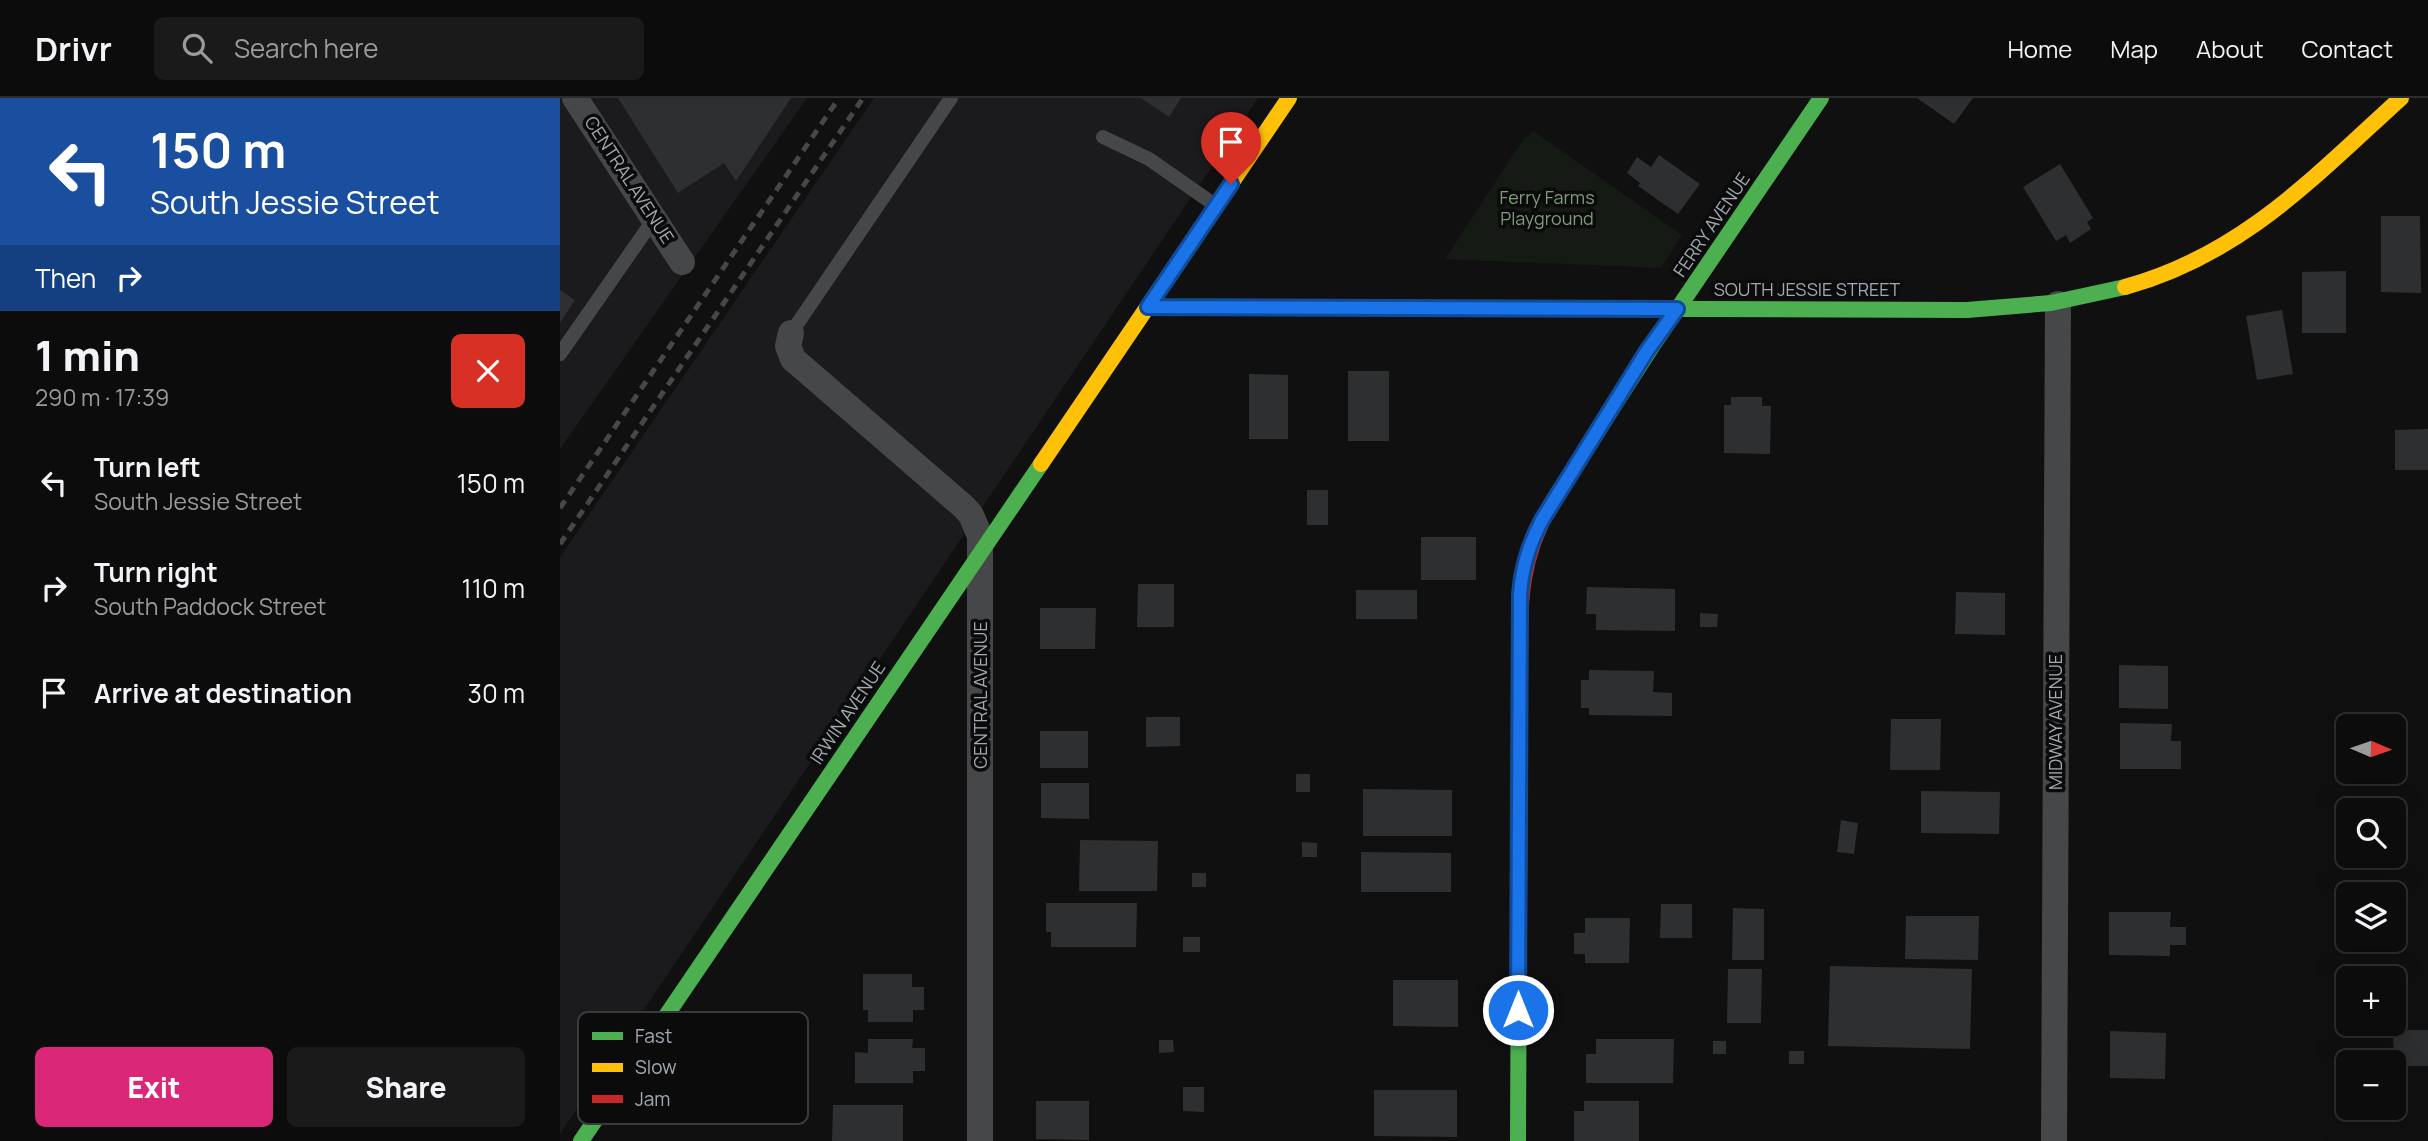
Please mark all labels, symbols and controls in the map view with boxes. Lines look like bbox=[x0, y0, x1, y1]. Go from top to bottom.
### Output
search box bbox=[154, 17, 644, 80]
text: Drivr bbox=[35, 26, 112, 71]
icon: search bbox=[178, 29, 216, 67]
text: Search here bbox=[234, 30, 378, 66]
text: Home bbox=[2007, 32, 2072, 65]
text: Map bbox=[2110, 32, 2158, 65]
text: About bbox=[2196, 32, 2264, 65]
text: Contact bbox=[2302, 32, 2393, 65]
street label: CENTRAL AVENUE bbox=[580, 111, 680, 248]
pin bbox=[1201, 112, 1261, 184]
text: 150 m bbox=[150, 116, 286, 183]
icon: arrive bbox=[1212, 123, 1250, 161]
icon: left bbox=[35, 126, 126, 217]
street label: FERRY AVENUE bbox=[1667, 167, 1755, 281]
text: South Jessie Street bbox=[150, 180, 440, 224]
park label: Ferry Farms Playground bbox=[1499, 185, 1595, 230]
icon: right bbox=[110, 259, 148, 297]
text: Then bbox=[35, 260, 96, 296]
street label: SOUTH JESSIE STREET bbox=[1714, 277, 1901, 301]
text: 1 min bbox=[35, 326, 140, 384]
button: close bbox=[451, 334, 525, 408]
text: 290 m · 17:39 bbox=[35, 381, 169, 413]
text: Turn left bbox=[94, 449, 201, 485]
icon: left bbox=[35, 464, 73, 502]
text: 150 m bbox=[457, 465, 525, 501]
text: South Jessie Street bbox=[94, 485, 302, 517]
text: Turn right bbox=[94, 554, 218, 590]
icon: right bbox=[35, 569, 73, 607]
text: 110 m bbox=[462, 570, 525, 606]
text: South Paddock Street bbox=[94, 590, 326, 622]
street label: CENTRAL AVENUE bbox=[968, 621, 992, 769]
street label: MIDWAY AVENUE bbox=[2043, 654, 2067, 790]
street label: IRWIN AVENUE bbox=[804, 656, 890, 768]
icon: arrive bbox=[35, 674, 73, 712]
text: Arrive at destination bbox=[94, 675, 352, 711]
text: 30 m bbox=[468, 675, 525, 711]
north arrow bbox=[2336, 714, 2406, 784]
map controls bbox=[2336, 714, 2406, 1120]
button: search bbox=[2336, 798, 2406, 868]
button: layers bbox=[2336, 882, 2406, 952]
button: + bbox=[2336, 966, 2406, 1036]
position arrow bbox=[1481, 973, 1555, 1047]
legend bbox=[578, 1012, 808, 1124]
text: Fast bbox=[635, 1023, 672, 1049]
button: Exit bbox=[35, 1047, 273, 1127]
button: Share bbox=[287, 1047, 525, 1127]
button: − bbox=[2336, 1050, 2406, 1120]
text: Slow bbox=[635, 1054, 677, 1080]
text: Jam bbox=[635, 1086, 670, 1112]

